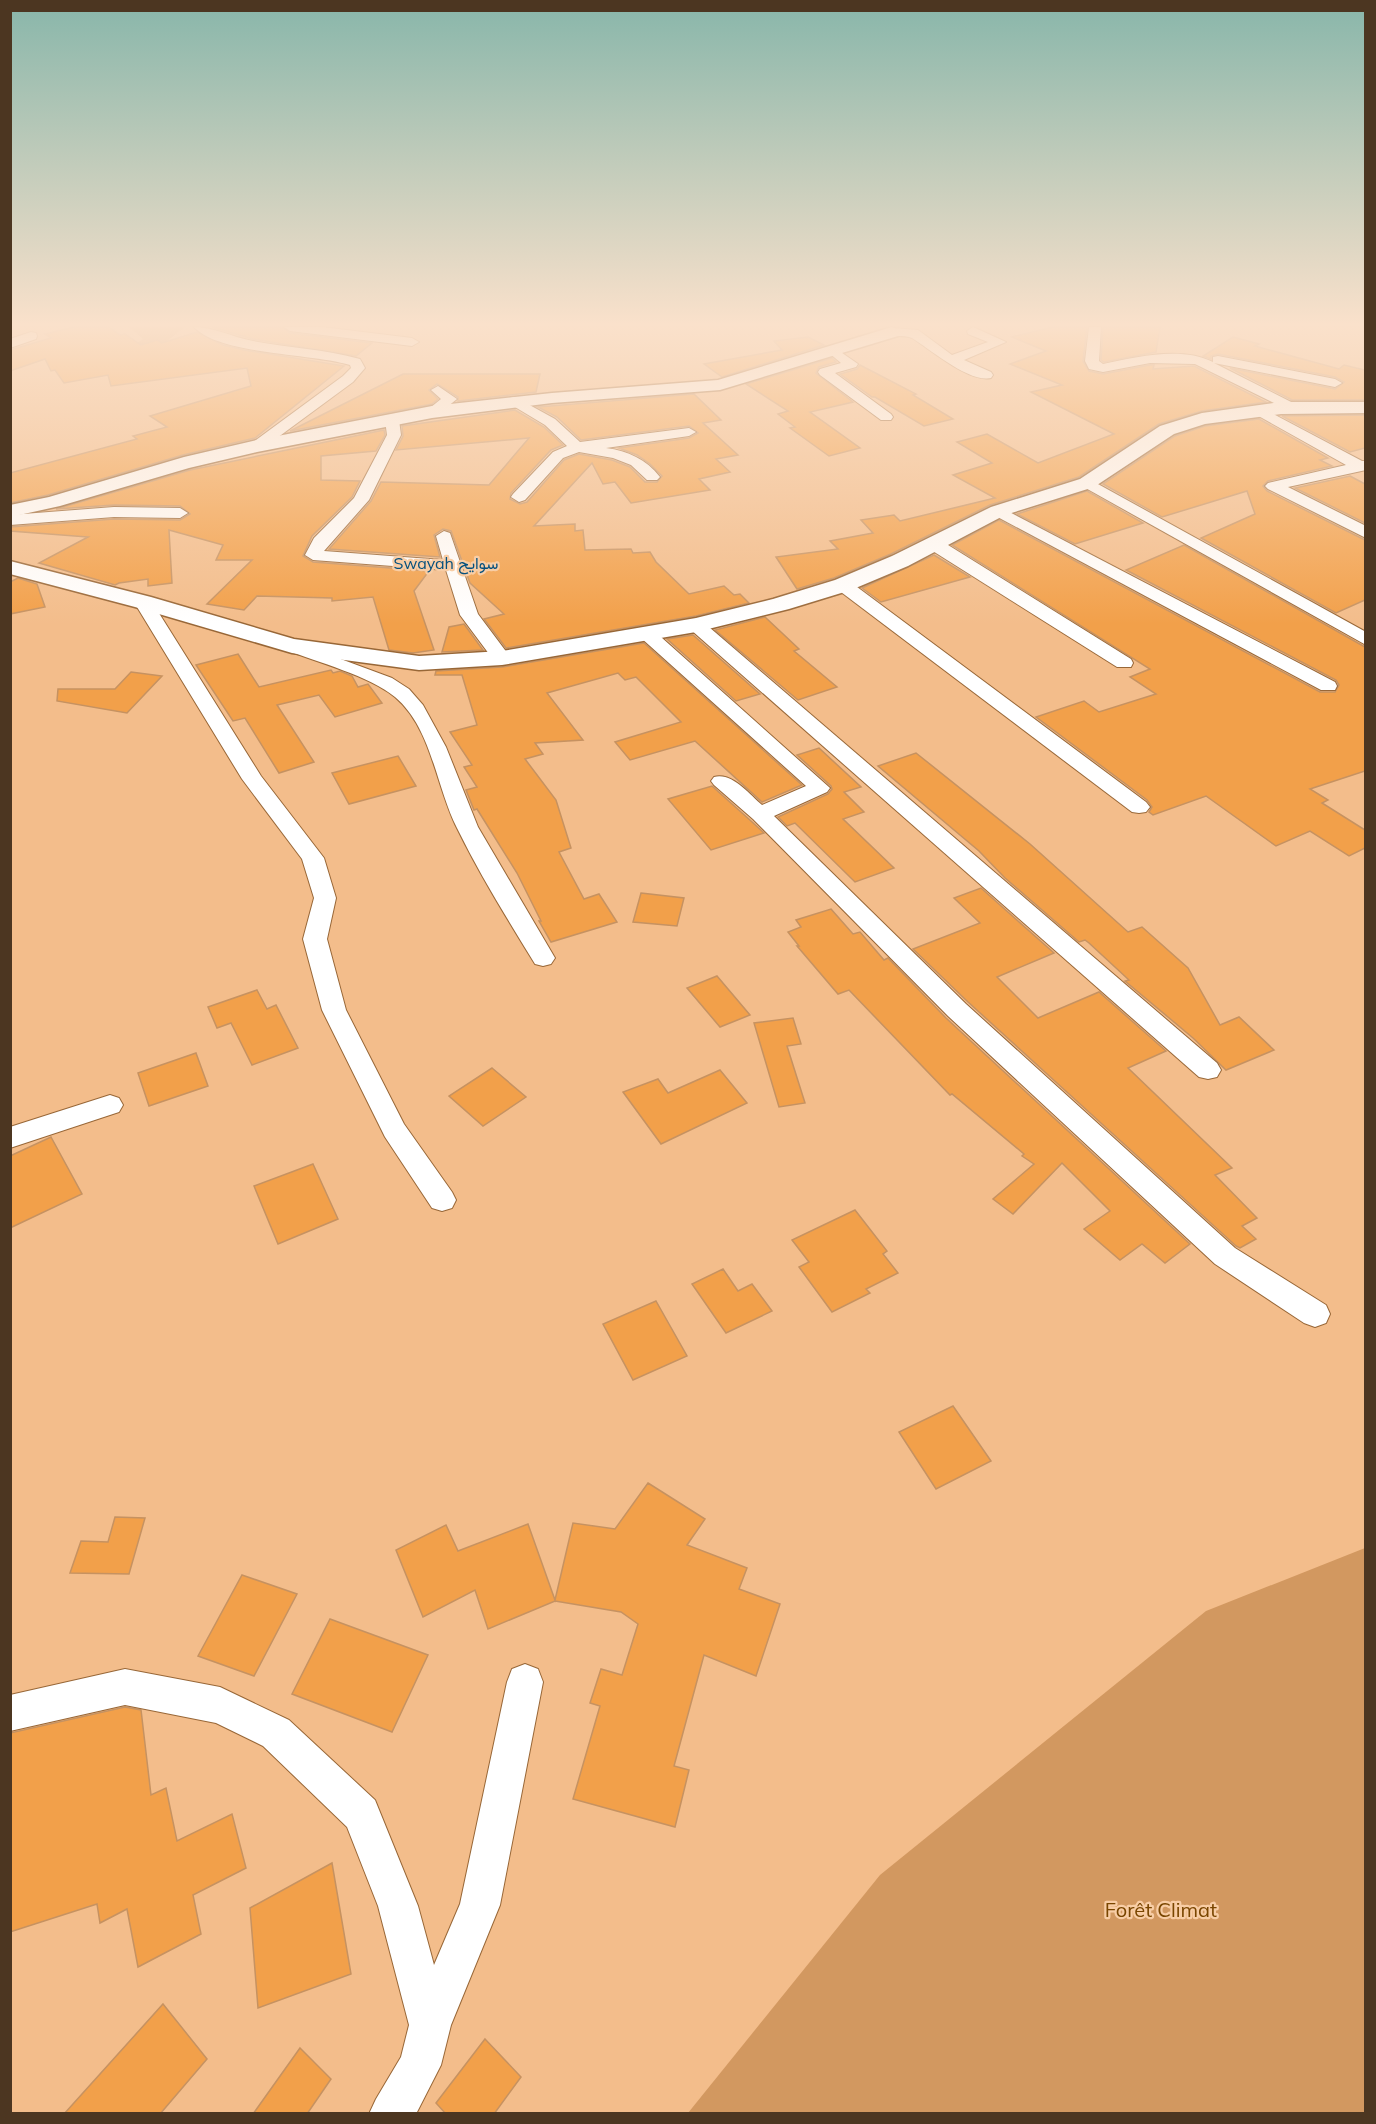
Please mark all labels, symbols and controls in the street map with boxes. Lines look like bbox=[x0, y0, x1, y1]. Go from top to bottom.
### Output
district label: Swayah سوايح bbox=[394, 553, 498, 575]
park label: Forêt Climat bbox=[1105, 1897, 1217, 1922]

